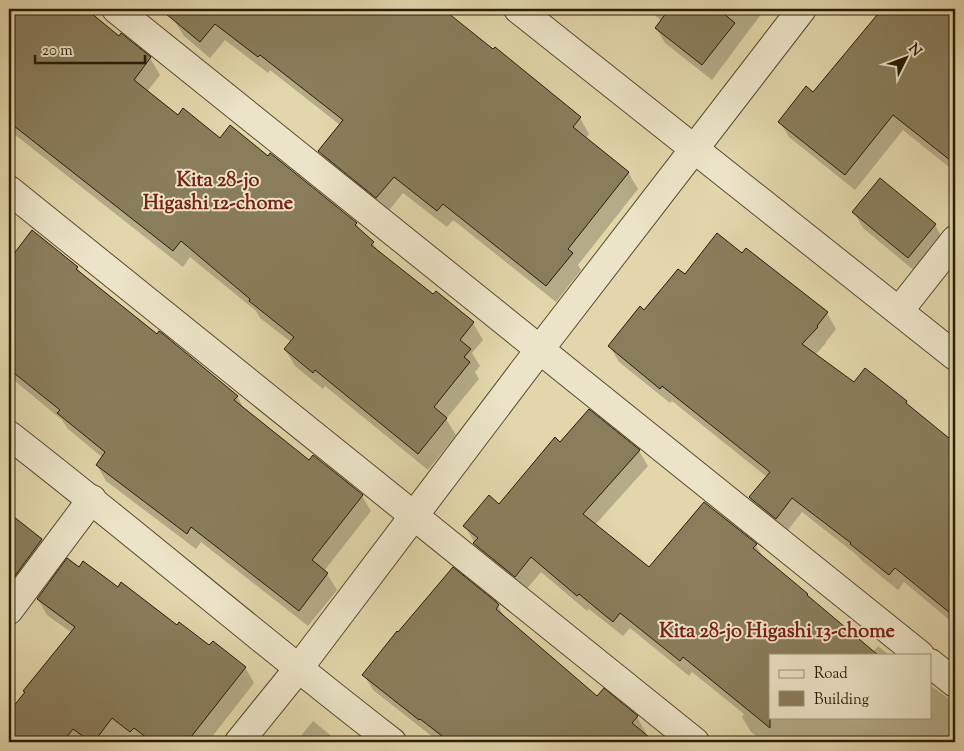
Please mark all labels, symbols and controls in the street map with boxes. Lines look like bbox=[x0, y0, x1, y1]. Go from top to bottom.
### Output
scale bar bbox=[35, 32, 145, 64]
north arrow bbox=[882, 32, 932, 82]
text: N bbox=[903, 40, 925, 61]
text: 20 m bbox=[42, 41, 73, 62]
district label: Kita 28-jo Higashi 12-chome bbox=[143, 167, 293, 219]
district label: Kita 28-jo Higashi 13-chome bbox=[659, 618, 895, 647]
legend bbox=[769, 654, 932, 718]
text: Road bbox=[814, 664, 848, 685]
text: Building bbox=[814, 690, 869, 711]

